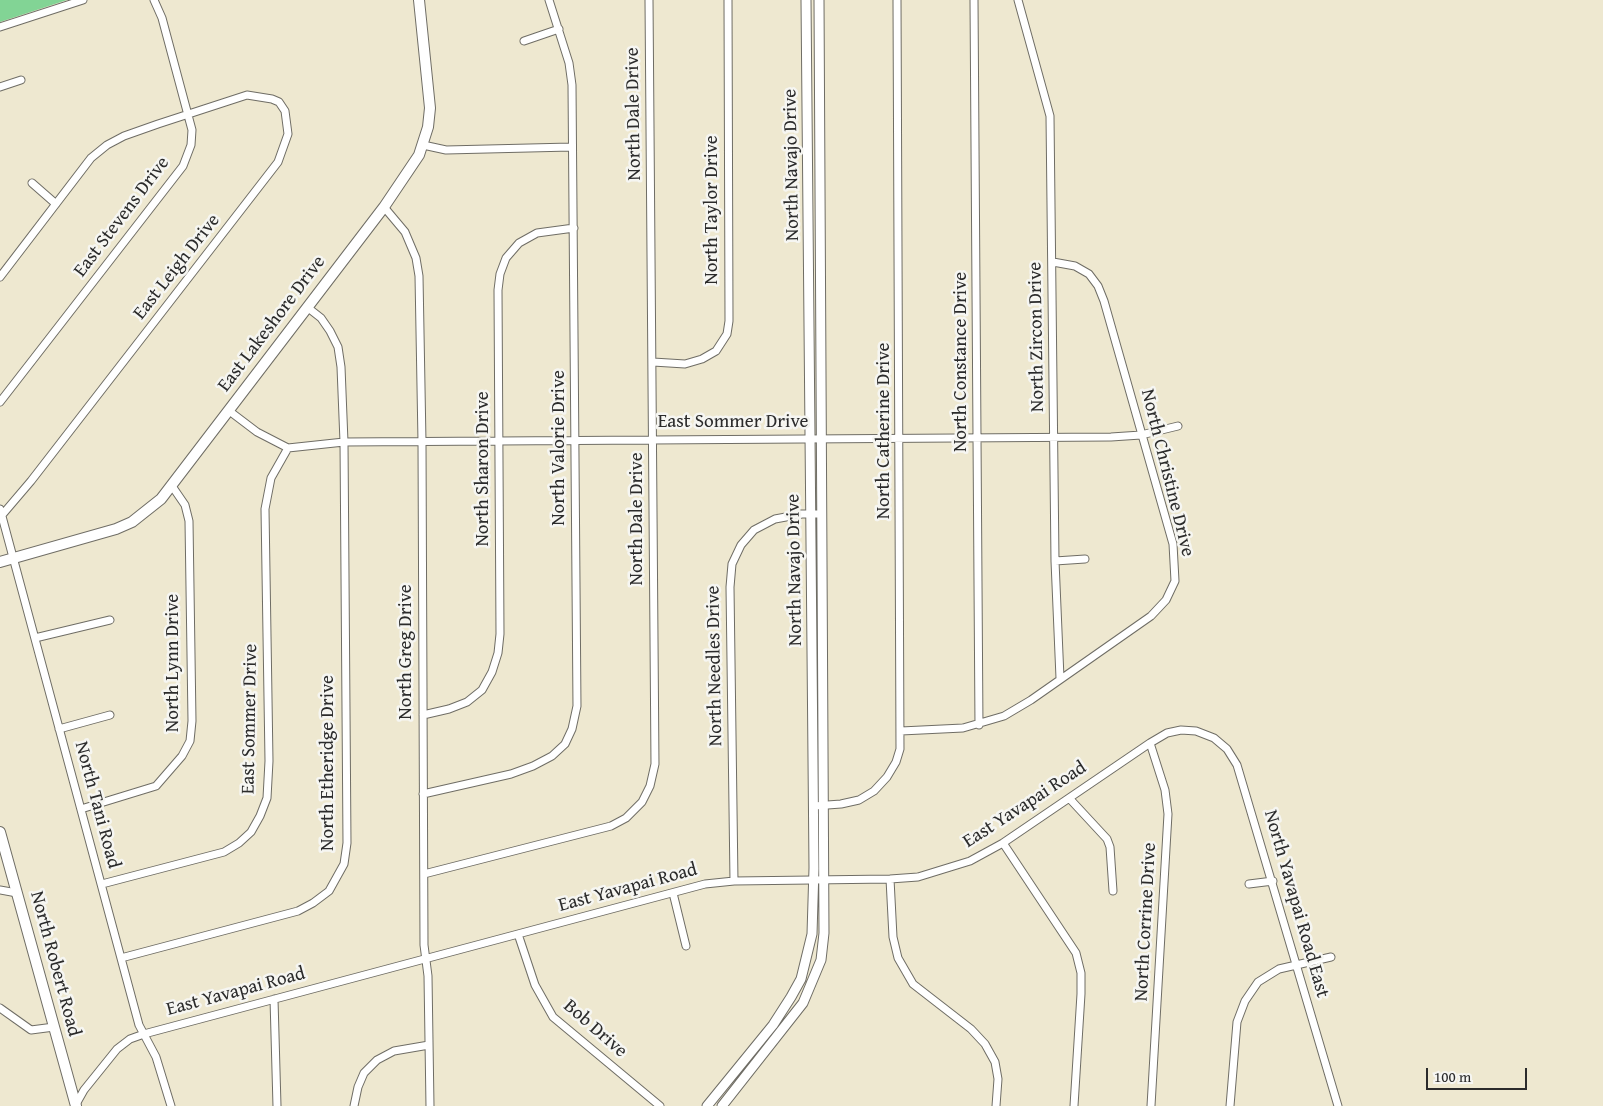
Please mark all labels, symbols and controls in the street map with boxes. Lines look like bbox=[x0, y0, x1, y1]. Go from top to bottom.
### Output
street label: North Dale Drive bbox=[621, 47, 647, 181]
street label: North Navajo Drive bbox=[779, 89, 805, 241]
street label: North Taylor Drive bbox=[701, 135, 723, 285]
street label: East Stevens Drive bbox=[69, 152, 175, 282]
street label: East Leigh Drive bbox=[129, 210, 225, 324]
street label: East Lakeshore Drive bbox=[213, 251, 331, 397]
street label: North Zircon Drive bbox=[1024, 262, 1050, 412]
street label: North Constance Drive bbox=[950, 272, 972, 452]
street label: North Catherine Drive bbox=[873, 343, 895, 519]
street label: North Valorie Drive bbox=[548, 370, 570, 526]
street label: North Christine Drive bbox=[1135, 387, 1199, 559]
street label: North Sharon Drive bbox=[472, 391, 494, 547]
street label: East Sommer Drive bbox=[658, 411, 808, 433]
street label: North Dale Drive bbox=[626, 452, 648, 586]
street label: North Navajo Drive bbox=[782, 494, 808, 646]
street label: North Greg Drive bbox=[395, 584, 417, 720]
street label: North Needles Drive bbox=[702, 586, 728, 746]
street label: North Lynn Drive bbox=[162, 594, 184, 732]
street label: East Sommer Drive bbox=[237, 644, 263, 794]
street label: North Etheridge Drive bbox=[317, 675, 339, 851]
street label: North Tani Road bbox=[69, 739, 125, 871]
street label: East Yavapai Road bbox=[959, 757, 1091, 853]
street label: North Yavapai Road East bbox=[1258, 808, 1334, 1000]
street label: North Corrine Drive bbox=[1130, 842, 1162, 1002]
street label: East Yavapai Road bbox=[556, 859, 700, 917]
street label: North Robert Road bbox=[25, 889, 85, 1039]
street label: East Yavapai Road bbox=[164, 963, 308, 1021]
street label: Bob Drive bbox=[558, 995, 632, 1063]
scale bar bbox=[1428, 1058, 1529, 1090]
text: 100 m bbox=[1434, 1066, 1471, 1087]

